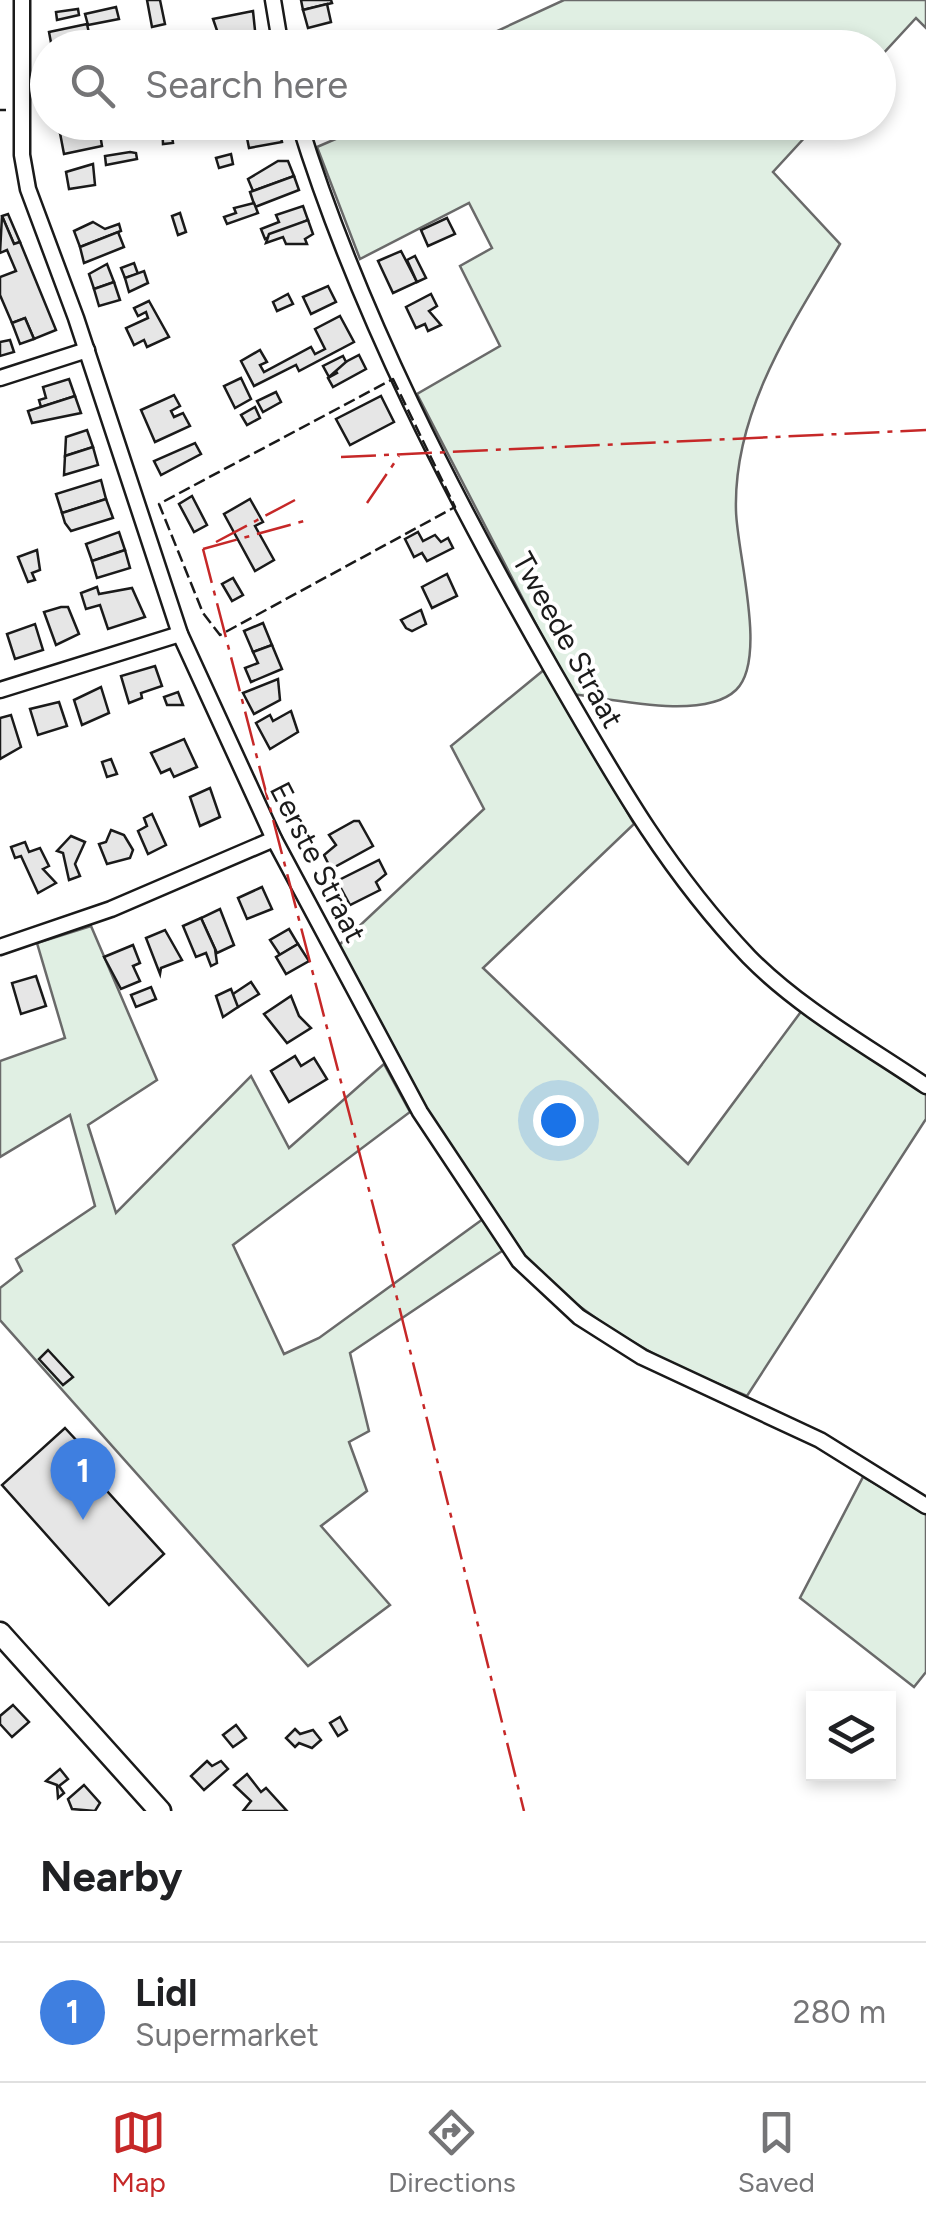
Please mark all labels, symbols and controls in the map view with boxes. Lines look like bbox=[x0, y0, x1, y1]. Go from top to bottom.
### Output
search box bbox=[30, 30, 896, 140]
icon: search bbox=[65, 58, 120, 113]
text: Search here bbox=[145, 62, 348, 108]
street label: Tweede Straat bbox=[504, 546, 632, 734]
street label: Eerste Straat bbox=[262, 776, 374, 948]
your location bbox=[533, 1095, 584, 1146]
pin: 1 bbox=[51, 1438, 116, 1520]
map controls bbox=[806, 1691, 896, 1781]
button: layers bbox=[806, 1691, 896, 1781]
text: Nearby bbox=[40, 1851, 182, 1902]
text: Lidl bbox=[135, 1970, 197, 2016]
text: 1 bbox=[66, 1993, 79, 2031]
text: 280 m bbox=[793, 1993, 886, 2031]
text: Supermarket bbox=[135, 2016, 319, 2054]
tab: Map bbox=[111, 2105, 166, 2199]
tab: Directions bbox=[388, 2105, 516, 2199]
tab: Saved bbox=[738, 2105, 815, 2199]

